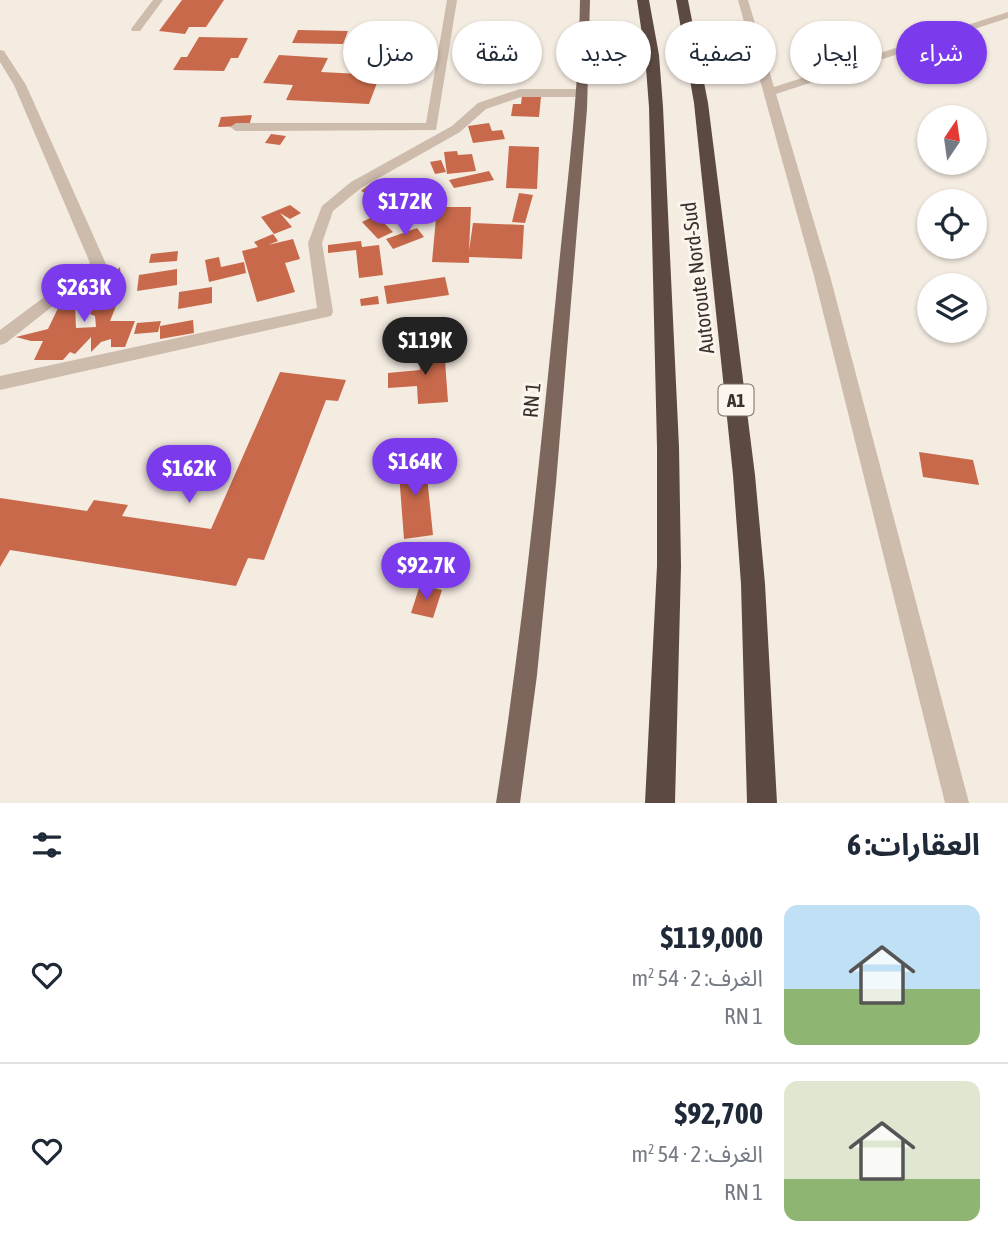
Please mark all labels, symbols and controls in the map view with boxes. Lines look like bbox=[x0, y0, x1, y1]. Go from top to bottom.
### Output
chip: منزل bbox=[343, 21, 438, 84]
chip: شقة bbox=[452, 21, 542, 84]
chip: جديد bbox=[556, 21, 651, 84]
chip: تصفية bbox=[665, 21, 776, 84]
chip: إيجار bbox=[790, 21, 882, 84]
chip: شراء bbox=[896, 21, 987, 84]
north arrow bbox=[917, 105, 987, 175]
map controls bbox=[917, 105, 987, 343]
pin: $172K bbox=[356, 178, 454, 238]
text: $172K bbox=[378, 188, 432, 214]
button: locate bbox=[917, 189, 987, 259]
street label: Autoroute Nord-Sud bbox=[676, 201, 718, 355]
pin: $263K bbox=[35, 264, 133, 324]
button: layers bbox=[917, 273, 987, 343]
text: $263K bbox=[57, 274, 111, 300]
pin: $119K bbox=[376, 318, 474, 377]
text: $119K bbox=[398, 327, 452, 353]
street label: RN 1 bbox=[517, 381, 545, 419]
road number: A1 bbox=[718, 384, 754, 416]
pin: $164K bbox=[366, 438, 464, 498]
pin: $162K bbox=[140, 446, 238, 505]
text: $164K bbox=[388, 448, 442, 474]
text: $162K bbox=[162, 455, 216, 481]
pin: $92.7K bbox=[369, 542, 483, 602]
text: $92.7K bbox=[397, 552, 455, 578]
icon: filters bbox=[28, 826, 66, 864]
text: العقارات: 6 bbox=[847, 827, 980, 861]
text: $119,000 bbox=[660, 920, 763, 954]
icon: home bbox=[840, 933, 924, 1017]
icon: heart bbox=[28, 956, 66, 994]
text: الغرف: 2 · 54 m² bbox=[631, 965, 763, 991]
text: RN 1 bbox=[724, 1003, 763, 1029]
text: $92,700 bbox=[675, 1096, 763, 1130]
icon: home bbox=[840, 1109, 924, 1193]
icon: heart bbox=[28, 1132, 66, 1170]
text: الغرف: 2 · 54 m² bbox=[631, 1141, 763, 1167]
text: RN 1 bbox=[724, 1179, 763, 1205]

